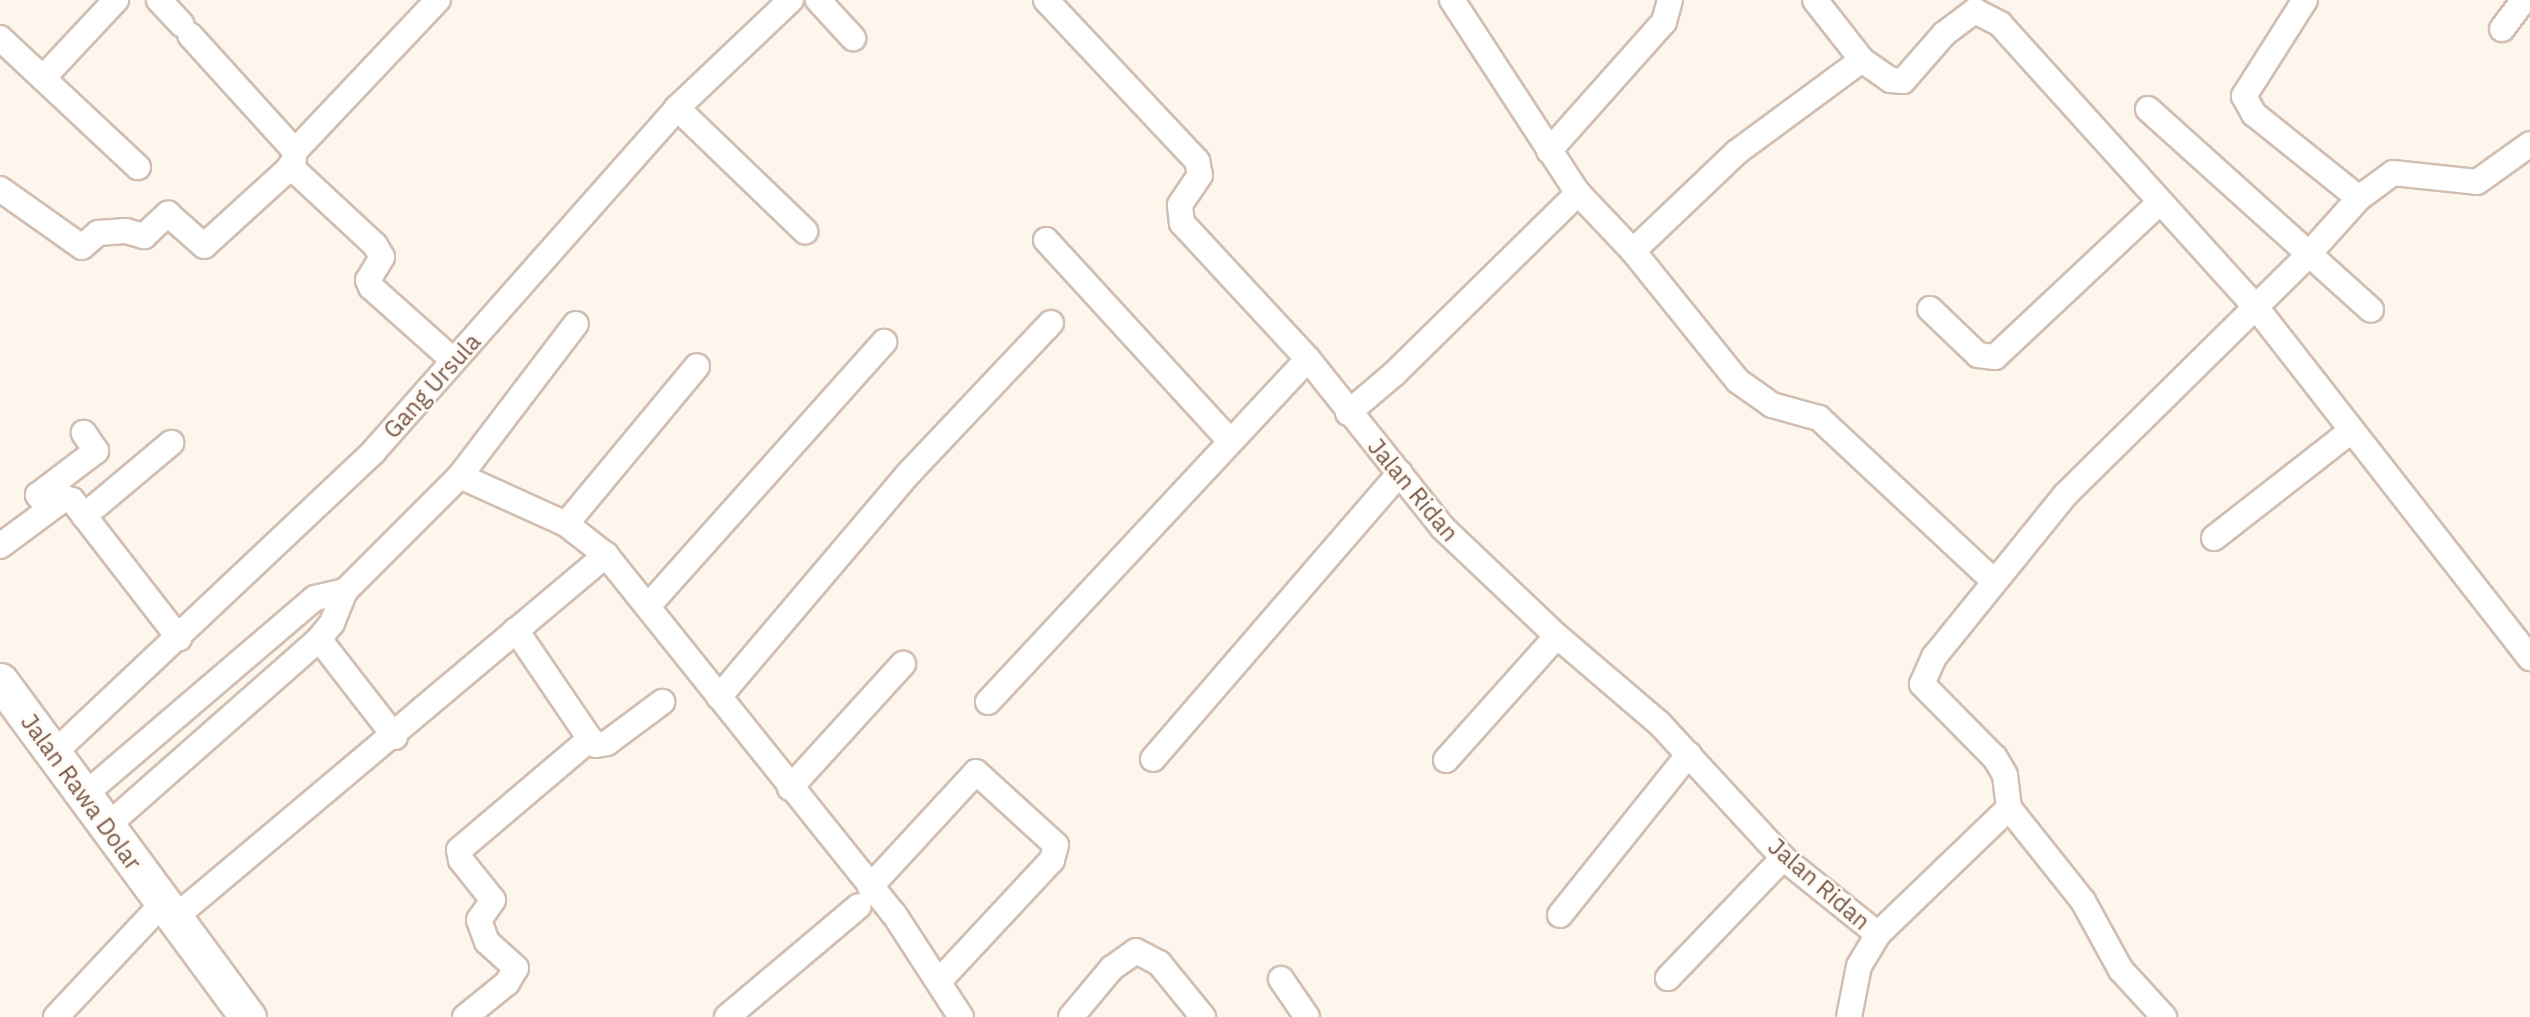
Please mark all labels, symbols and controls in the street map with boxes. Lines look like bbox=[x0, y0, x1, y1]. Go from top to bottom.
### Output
street label: Gang Ursula bbox=[377, 328, 487, 444]
street label: Jalan Ridan bbox=[1362, 433, 1464, 547]
street label: Jalan Rawa Dolar bbox=[15, 708, 147, 876]
street label: Jalan Ridan bbox=[1762, 832, 1876, 936]

